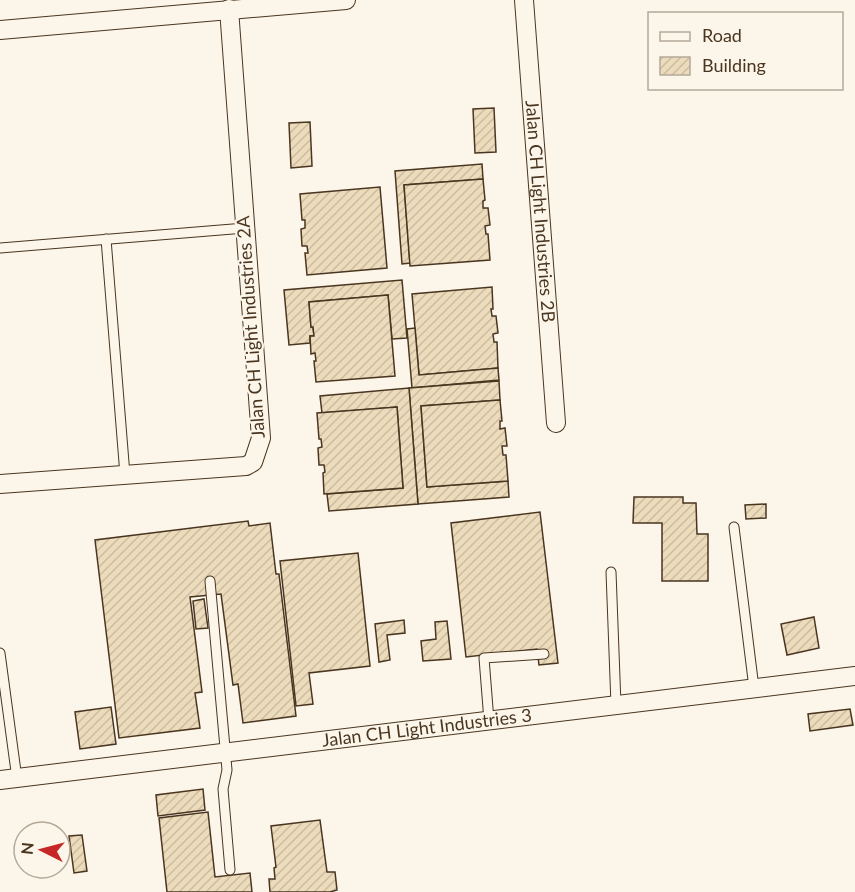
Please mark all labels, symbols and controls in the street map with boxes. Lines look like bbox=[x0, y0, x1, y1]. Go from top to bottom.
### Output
legend bbox=[648, 12, 843, 90]
text: Road bbox=[702, 24, 742, 46]
text: Building bbox=[702, 54, 766, 76]
street label: Jalan CH Light Industries 2B bbox=[522, 99, 560, 323]
street label: Jalan CH Light Industries 2A bbox=[231, 214, 269, 439]
street label: Jalan CH Light Industries 3 bbox=[321, 703, 533, 751]
north arrow bbox=[12, 820, 72, 880]
text: N bbox=[16, 841, 37, 856]

